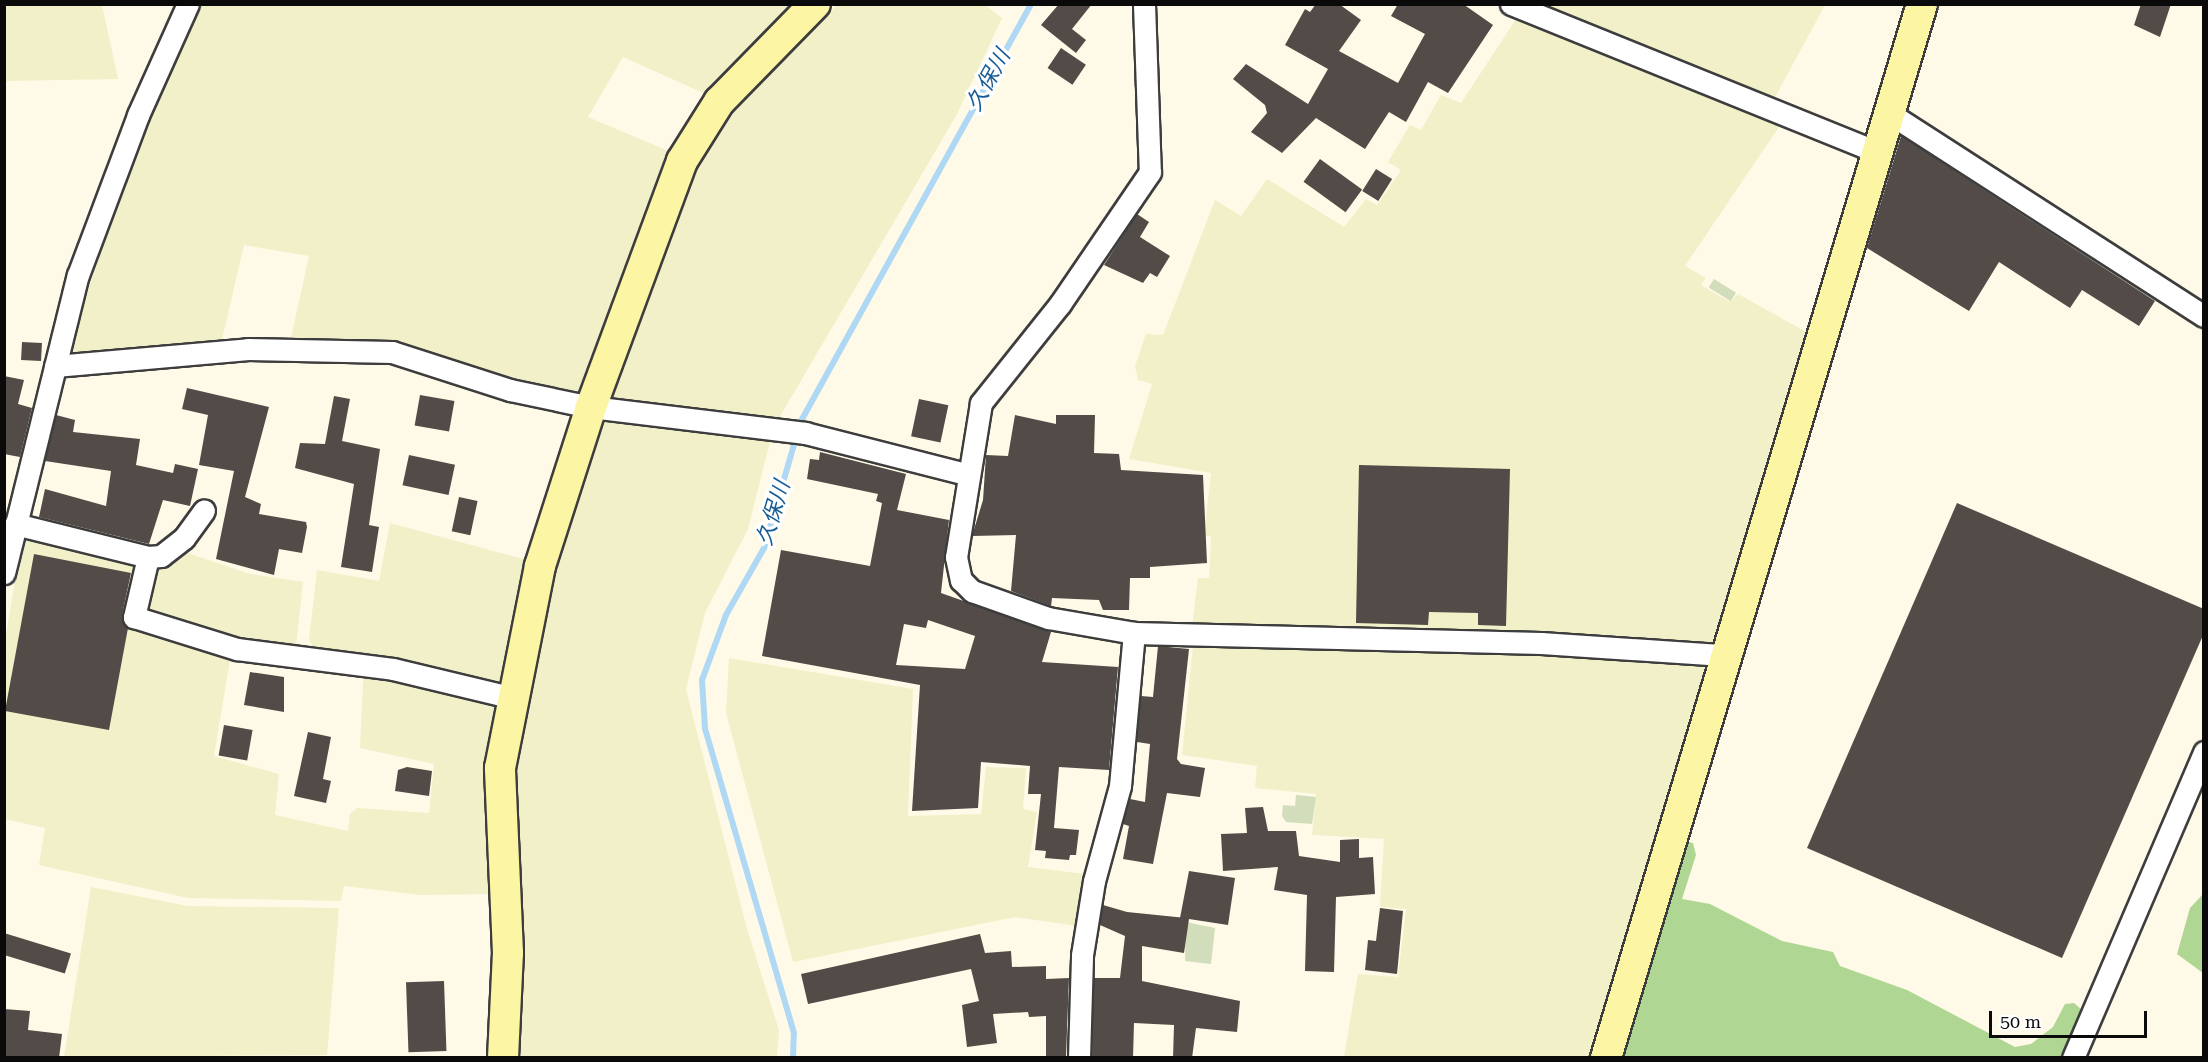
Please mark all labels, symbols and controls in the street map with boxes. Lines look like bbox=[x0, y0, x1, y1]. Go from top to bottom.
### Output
water label: 久保川 bbox=[960, 45, 1016, 115]
water label: 久保川 bbox=[751, 478, 795, 548]
scale bar bbox=[1992, 999, 2150, 1037]
text: 50 m bbox=[2000, 1011, 2041, 1032]

